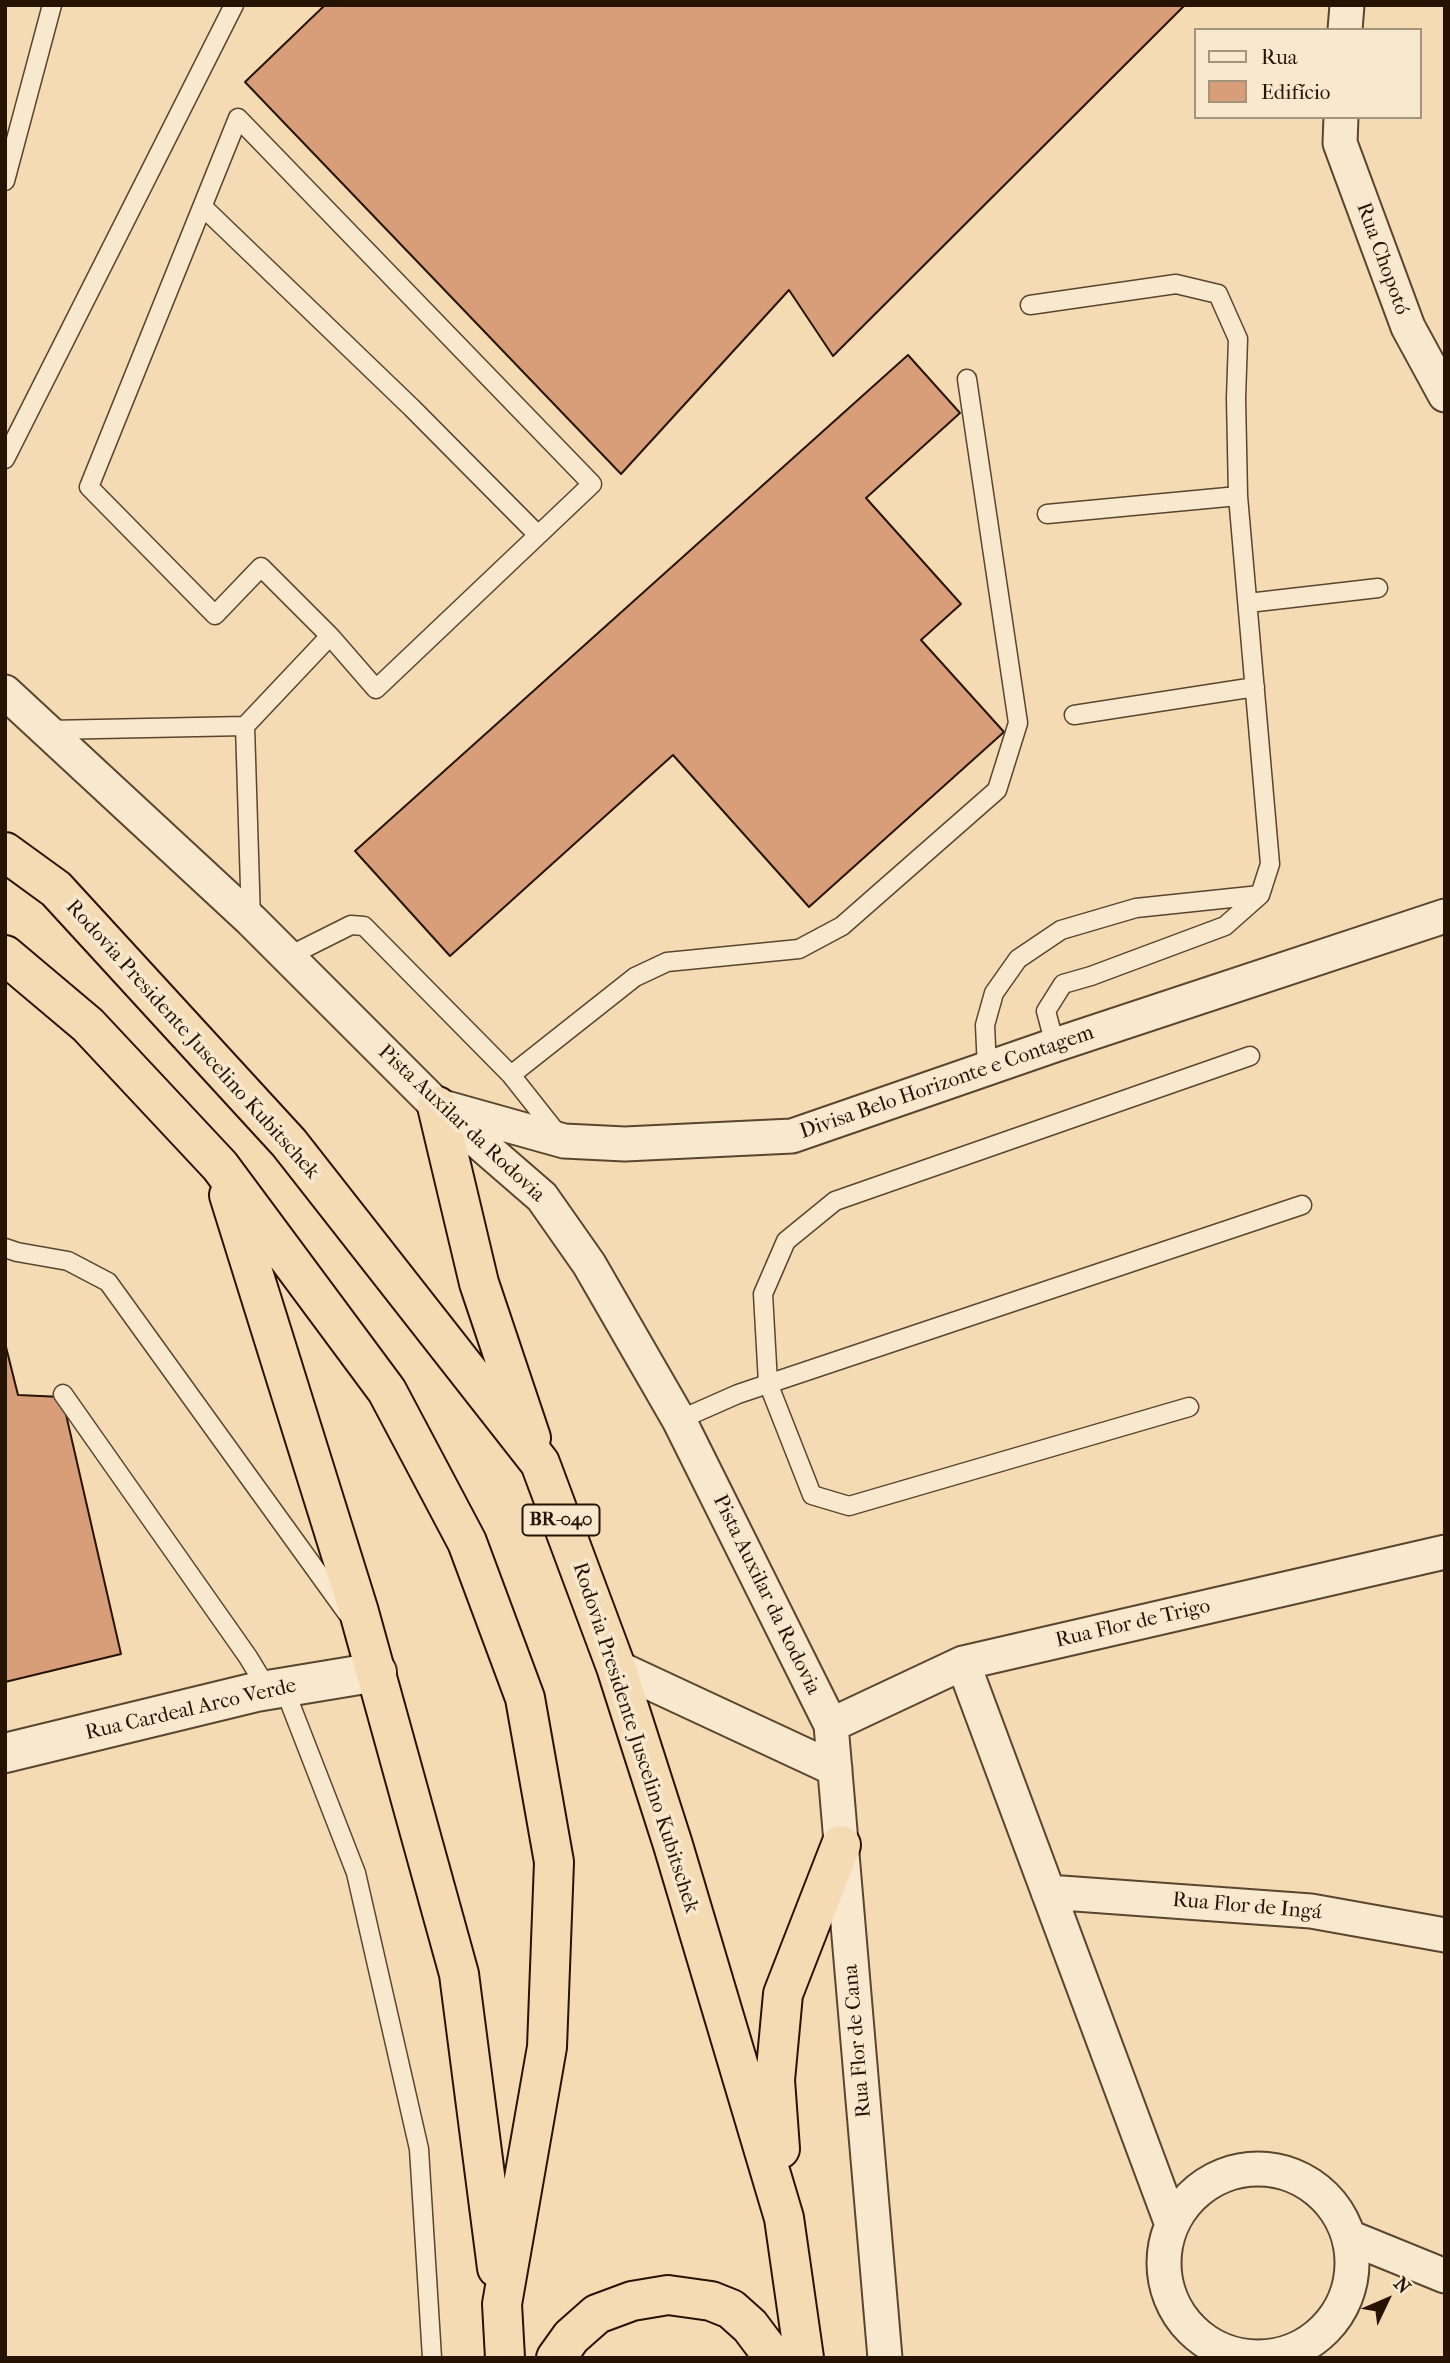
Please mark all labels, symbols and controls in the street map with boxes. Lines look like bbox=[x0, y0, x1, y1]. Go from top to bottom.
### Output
legend bbox=[1194, 28, 1422, 119]
text: Rua bbox=[1261, 45, 1298, 69]
text: Edifício bbox=[1261, 80, 1330, 104]
street label: Rua Chopotó bbox=[1350, 199, 1414, 319]
street label: Rodovia Presidente Juscelino Kubitschek bbox=[60, 895, 324, 1185]
street label: Divisa Belo Horizonte e Contagem bbox=[797, 1021, 1097, 1145]
street label: Pista Auxilar da Rodovia bbox=[372, 1040, 550, 1208]
street label: Pista Auxilar da Rodovia bbox=[707, 1491, 825, 1699]
road number: BR-040 bbox=[522, 1504, 600, 1536]
street label: Rodovia Presidente Juscelino Kubitschek bbox=[566, 1560, 704, 1916]
street label: Rua Flor de Trigo bbox=[1053, 1594, 1213, 1654]
street label: Rua Cardeal Arco Verde bbox=[83, 1673, 299, 1747]
street label: Rua Flor de Ingá bbox=[1171, 1888, 1323, 1926]
street label: Rua Flor de Cana bbox=[839, 1963, 877, 2119]
north arrow bbox=[1352, 2265, 1422, 2335]
text: N bbox=[1389, 2273, 1415, 2298]

